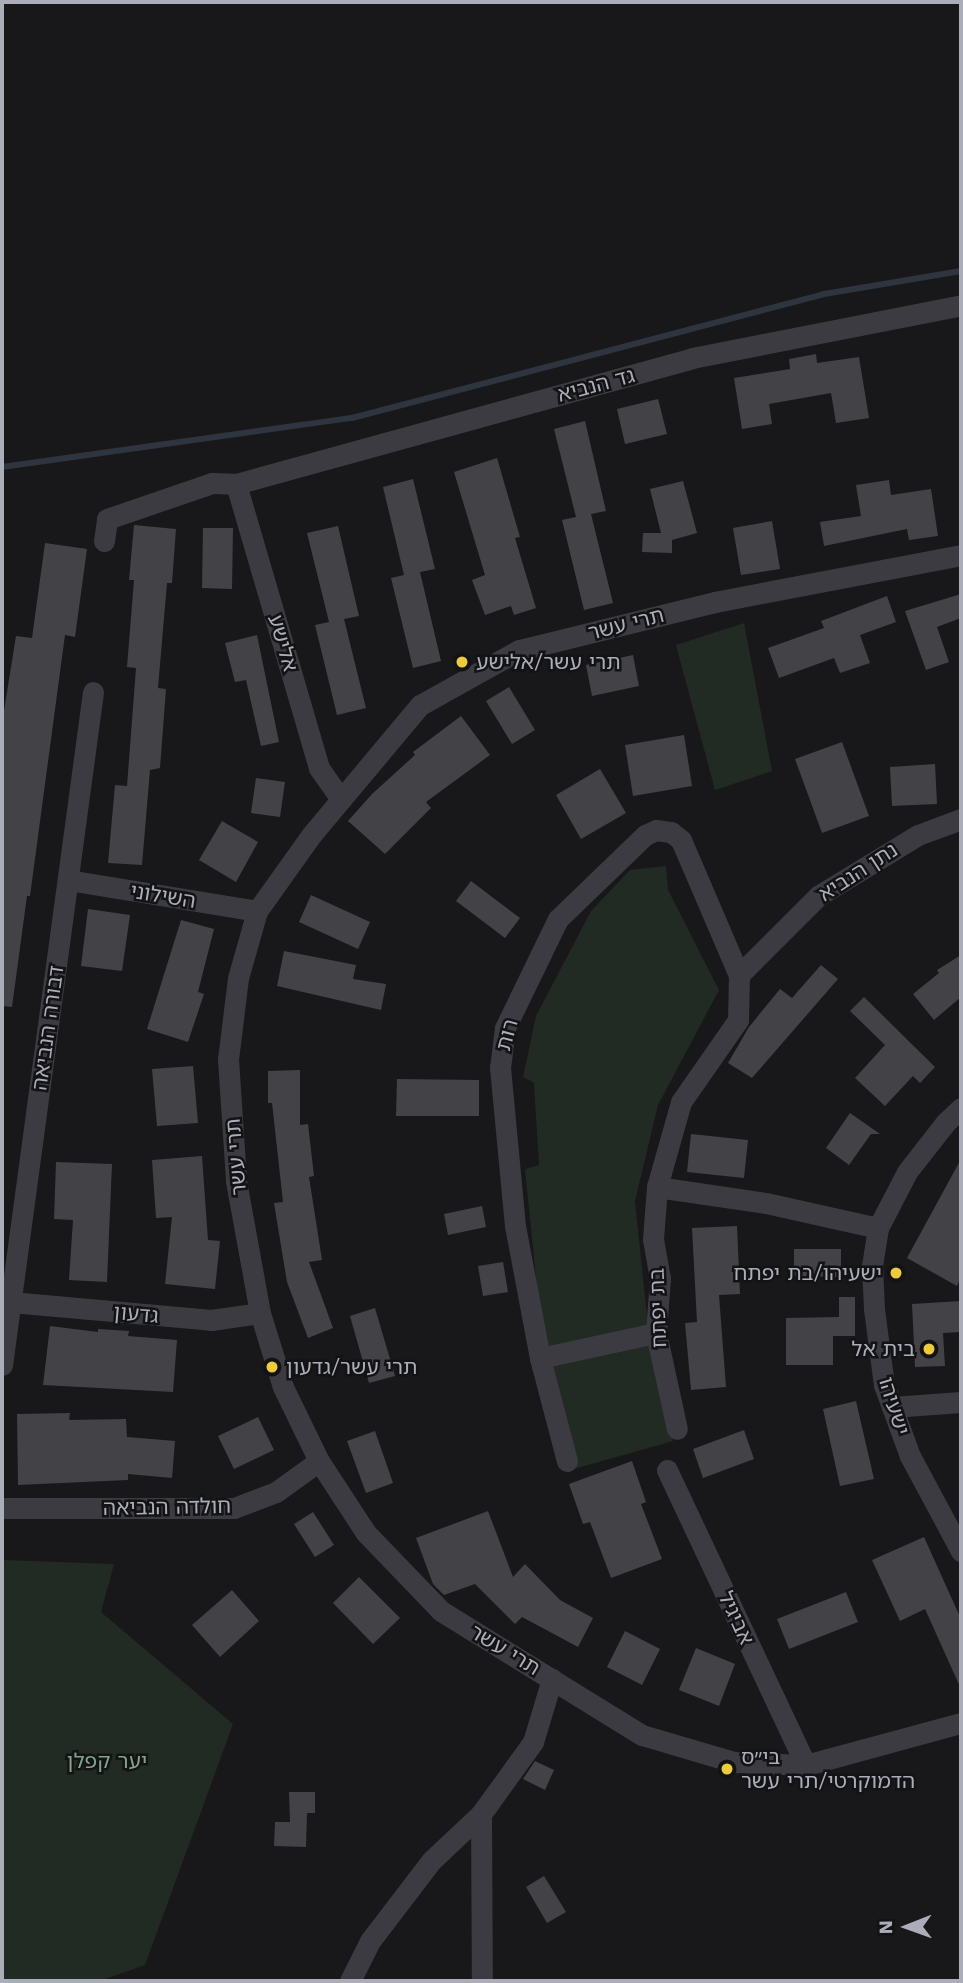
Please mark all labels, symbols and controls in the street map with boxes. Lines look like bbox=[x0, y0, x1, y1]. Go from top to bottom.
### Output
street label: גד הנביא bbox=[555, 363, 637, 407]
street label: תרי עשר bbox=[585, 602, 667, 646]
street label: אלישע bbox=[263, 612, 303, 674]
place label: תרי עשר/אלישע bbox=[476, 649, 621, 675]
marker: תרי עשר/אלישע bbox=[454, 654, 470, 670]
street label: נתן הנביא bbox=[814, 837, 902, 907]
street label: השילוני bbox=[129, 878, 197, 914]
street label: דבורה הנביאה bbox=[27, 964, 69, 1092]
street label: רות bbox=[491, 1016, 523, 1054]
street label: תרי עשר bbox=[220, 1117, 252, 1197]
place label: ישעיהו/בת יפתח bbox=[733, 1260, 882, 1286]
marker: ישעיהו/בת יפתח bbox=[888, 1265, 904, 1281]
street label: בת יפתח bbox=[644, 1267, 672, 1349]
street label: גדעון bbox=[113, 1299, 159, 1329]
place label: בית אל bbox=[852, 1336, 915, 1362]
marker: בית אל bbox=[921, 1341, 937, 1357]
place label: תרי עשר/גדעון bbox=[286, 1354, 417, 1380]
marker: תרי עשר/גדעון bbox=[264, 1359, 280, 1375]
street label: ישעיהו bbox=[873, 1374, 915, 1438]
street label: חולדה הנביאה bbox=[103, 1493, 231, 1521]
street label: אביגיל bbox=[713, 1587, 759, 1649]
street label: תרי עשר bbox=[465, 1619, 545, 1681]
place label: בי״ס הדמוקרטי/תרי עשר bbox=[741, 1744, 915, 1794]
park label: יער קפלן bbox=[67, 1748, 147, 1774]
marker: בי״ס הדמוקרטי/תרי עשר bbox=[719, 1761, 735, 1777]
north arrow bbox=[872, 1892, 942, 1962]
text: N bbox=[874, 1920, 897, 1935]

